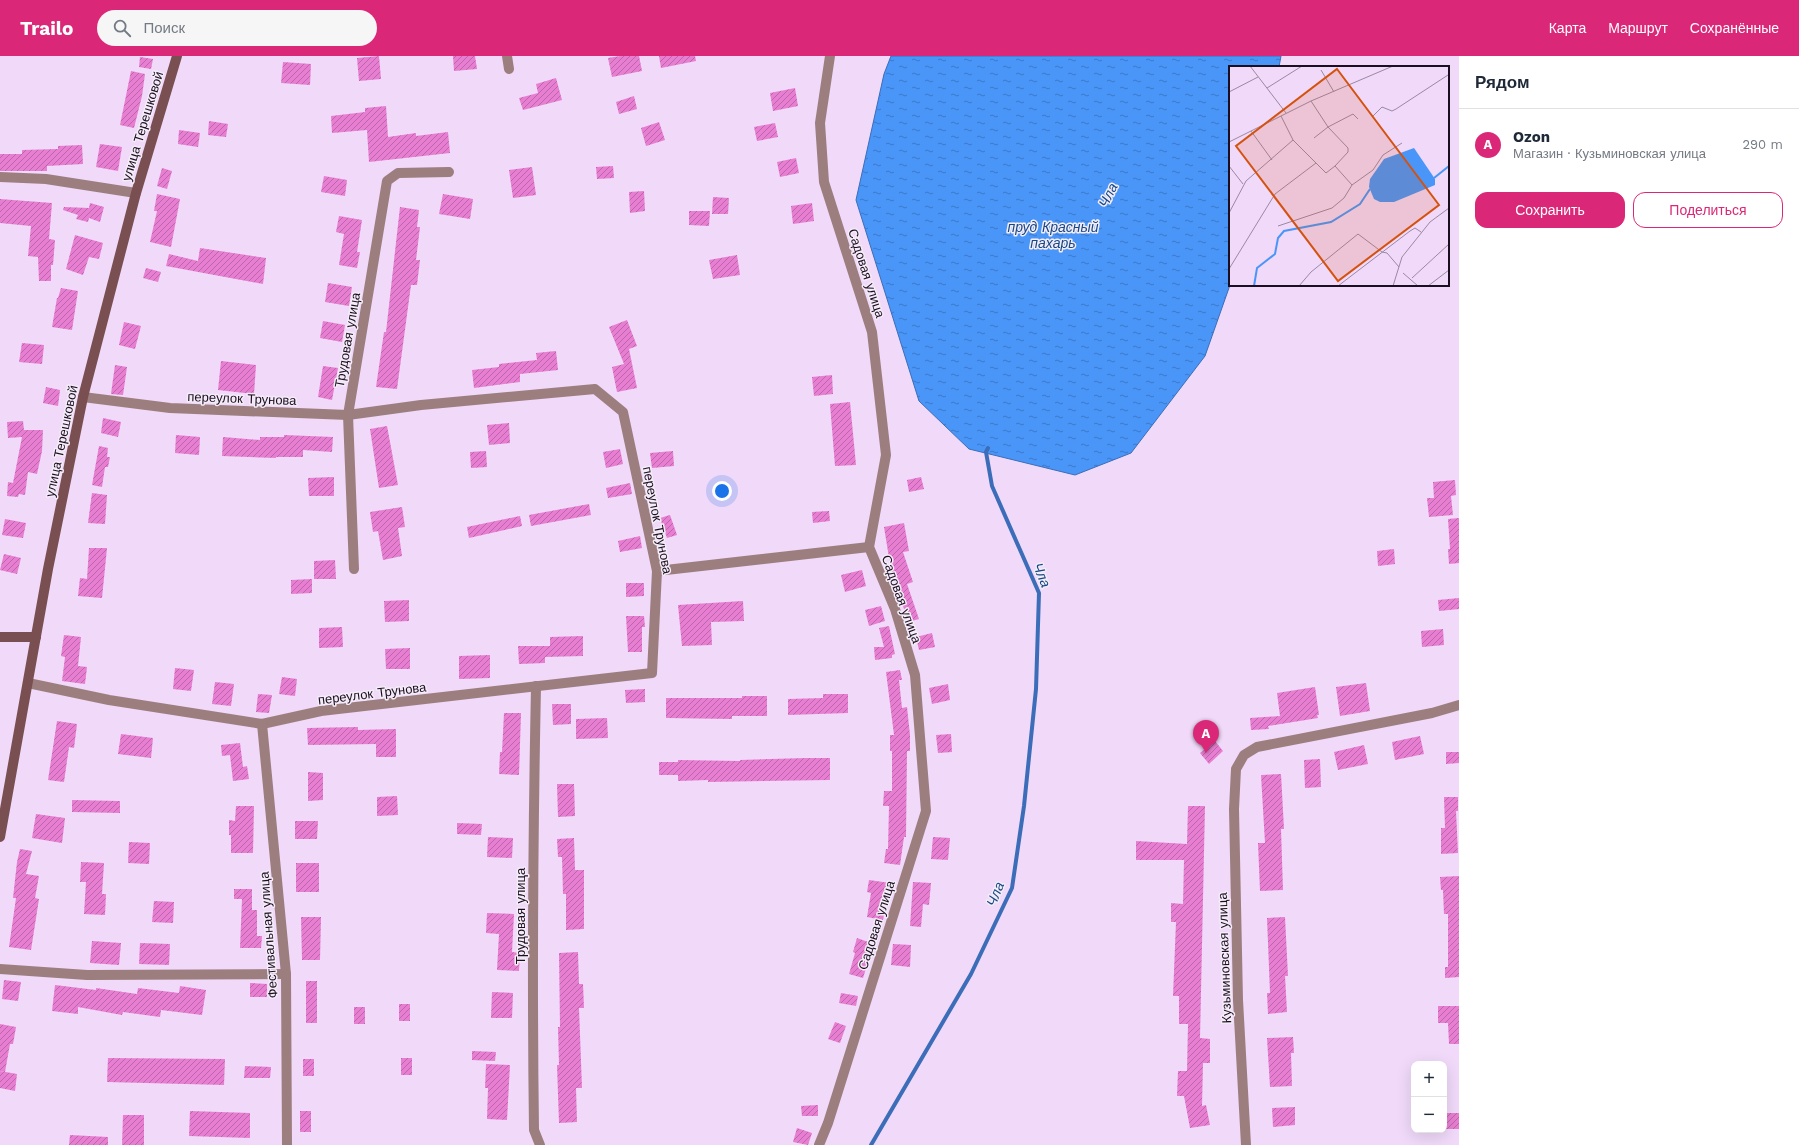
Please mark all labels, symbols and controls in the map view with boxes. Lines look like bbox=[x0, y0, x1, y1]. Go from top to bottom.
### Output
search box bbox=[97, 10, 377, 46]
text: Trailo bbox=[20, 17, 73, 40]
icon: search bbox=[111, 17, 133, 39]
text: Поиск bbox=[143, 19, 185, 37]
text: Карта bbox=[1549, 20, 1586, 36]
text: Маршрут bbox=[1608, 20, 1668, 36]
text: Сохранённые bbox=[1690, 20, 1779, 36]
inset map bbox=[1229, 66, 1449, 286]
street label: улица Терешковой bbox=[119, 70, 166, 183]
text: Рядом bbox=[1475, 72, 1530, 92]
text: Ozon bbox=[1513, 128, 1550, 146]
text: A bbox=[1484, 137, 1492, 152]
text: 290 m bbox=[1742, 137, 1783, 152]
text: Магазин · Кузьминовская улица bbox=[1513, 146, 1706, 161]
water label: Чла bbox=[1095, 180, 1121, 210]
button: Сохранить bbox=[1475, 192, 1625, 228]
button: Поделиться bbox=[1633, 192, 1783, 228]
water label: пруд Красный пахарь bbox=[1007, 219, 1099, 251]
street label: Садовая улица bbox=[845, 227, 888, 320]
street label: Трудовая улица bbox=[332, 291, 363, 389]
street label: улица Терешковой bbox=[42, 384, 81, 498]
street label: переулок Трунова bbox=[187, 389, 298, 408]
street label: переулок Трунова bbox=[640, 465, 675, 576]
your location bbox=[712, 481, 732, 501]
street label: Садовая улица bbox=[879, 553, 925, 646]
water label: Чла bbox=[1030, 560, 1054, 590]
street label: переулок Трунова bbox=[317, 679, 428, 708]
pin: A bbox=[1193, 720, 1219, 753]
street label: Трудовая улица bbox=[513, 867, 528, 964]
street label: Фестивальная улица bbox=[257, 870, 280, 999]
street label: Садовая улица bbox=[855, 878, 898, 972]
water label: Чла bbox=[983, 879, 1007, 909]
street label: Кузьминовская улица bbox=[1215, 891, 1234, 1024]
map controls bbox=[1411, 1061, 1447, 1133]
button: + bbox=[1411, 1061, 1447, 1097]
button: − bbox=[1411, 1097, 1447, 1133]

